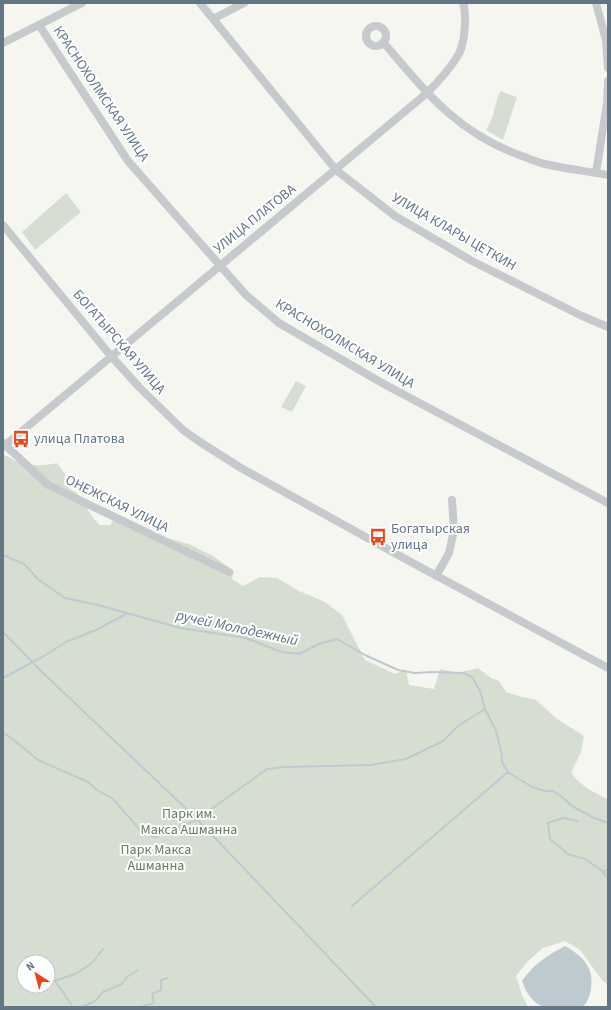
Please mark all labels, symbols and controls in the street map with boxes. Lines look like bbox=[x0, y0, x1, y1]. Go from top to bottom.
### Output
street label: КРАСНОХОЛМСКАЯ УЛИЦА bbox=[48, 22, 154, 166]
street label: УЛИЦА ПЛАТОВА bbox=[210, 179, 301, 258]
street label: УЛИЦА КЛАРЫ ЦЕТКИН bbox=[388, 188, 520, 276]
street label: БОГАТЫРСКАЯ УЛИЦА bbox=[68, 285, 170, 399]
street label: КРАСНОХОЛМСКАЯ УЛИЦА bbox=[271, 294, 419, 394]
bus stop icon: улица Платова bbox=[11, 429, 31, 449]
place label: улица Платова bbox=[34, 429, 125, 449]
street label: ОНЕЖСКАЯ УЛИЦА bbox=[62, 470, 172, 538]
place label: Богатырская улица bbox=[391, 519, 470, 555]
bus stop icon: Богатырская улица bbox=[368, 527, 388, 547]
water label: ручей Молодежный bbox=[173, 605, 300, 651]
park label: Парк им. Макса Ашманна bbox=[141, 804, 237, 840]
park label: Парк Макса Ашманна bbox=[121, 840, 191, 876]
north arrow bbox=[16, 954, 56, 994]
text: N bbox=[23, 958, 38, 975]

